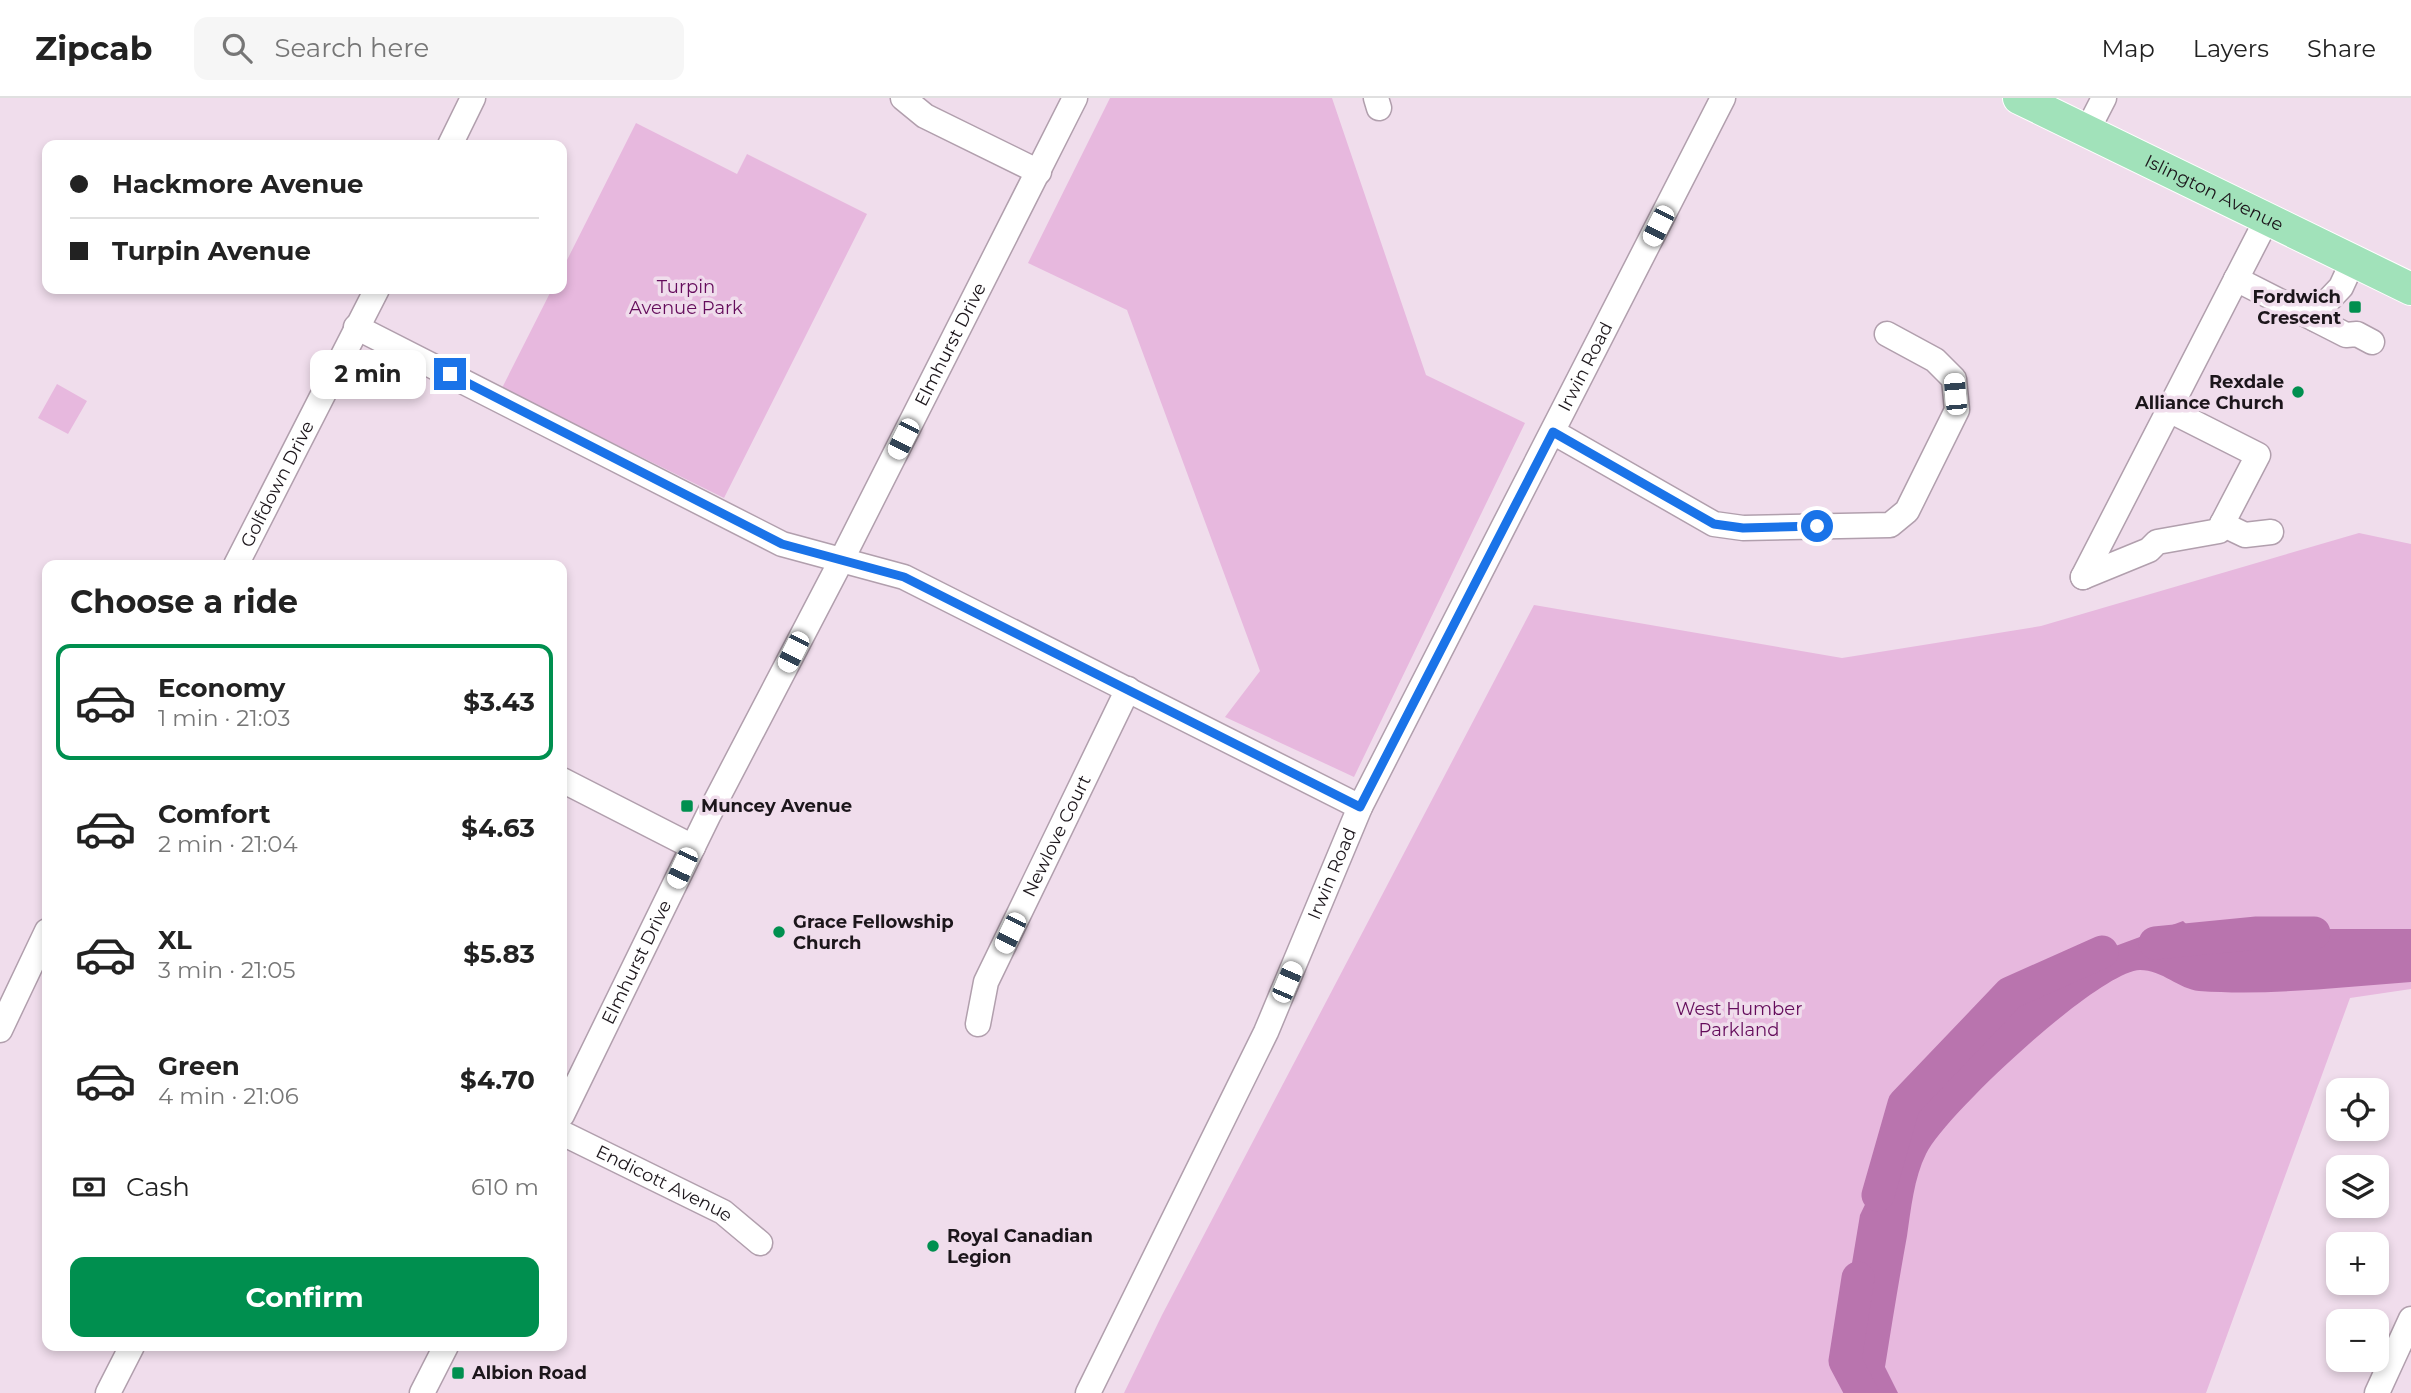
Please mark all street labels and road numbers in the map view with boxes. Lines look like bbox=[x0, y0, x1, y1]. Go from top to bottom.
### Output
street label: Islington Avenue bbox=[2141, 150, 2287, 236]
street label: Elmhurst Drive bbox=[910, 279, 991, 410]
street label: Irwin Road bbox=[1553, 318, 1617, 415]
street label: Golfdown Drive bbox=[236, 417, 319, 551]
street label: Newlove Court bbox=[1018, 771, 1096, 901]
street label: Irwin Road bbox=[1303, 824, 1361, 923]
street label: Elmhurst Drive bbox=[597, 896, 676, 1028]
street label: Endicott Avenue bbox=[592, 1140, 737, 1227]

